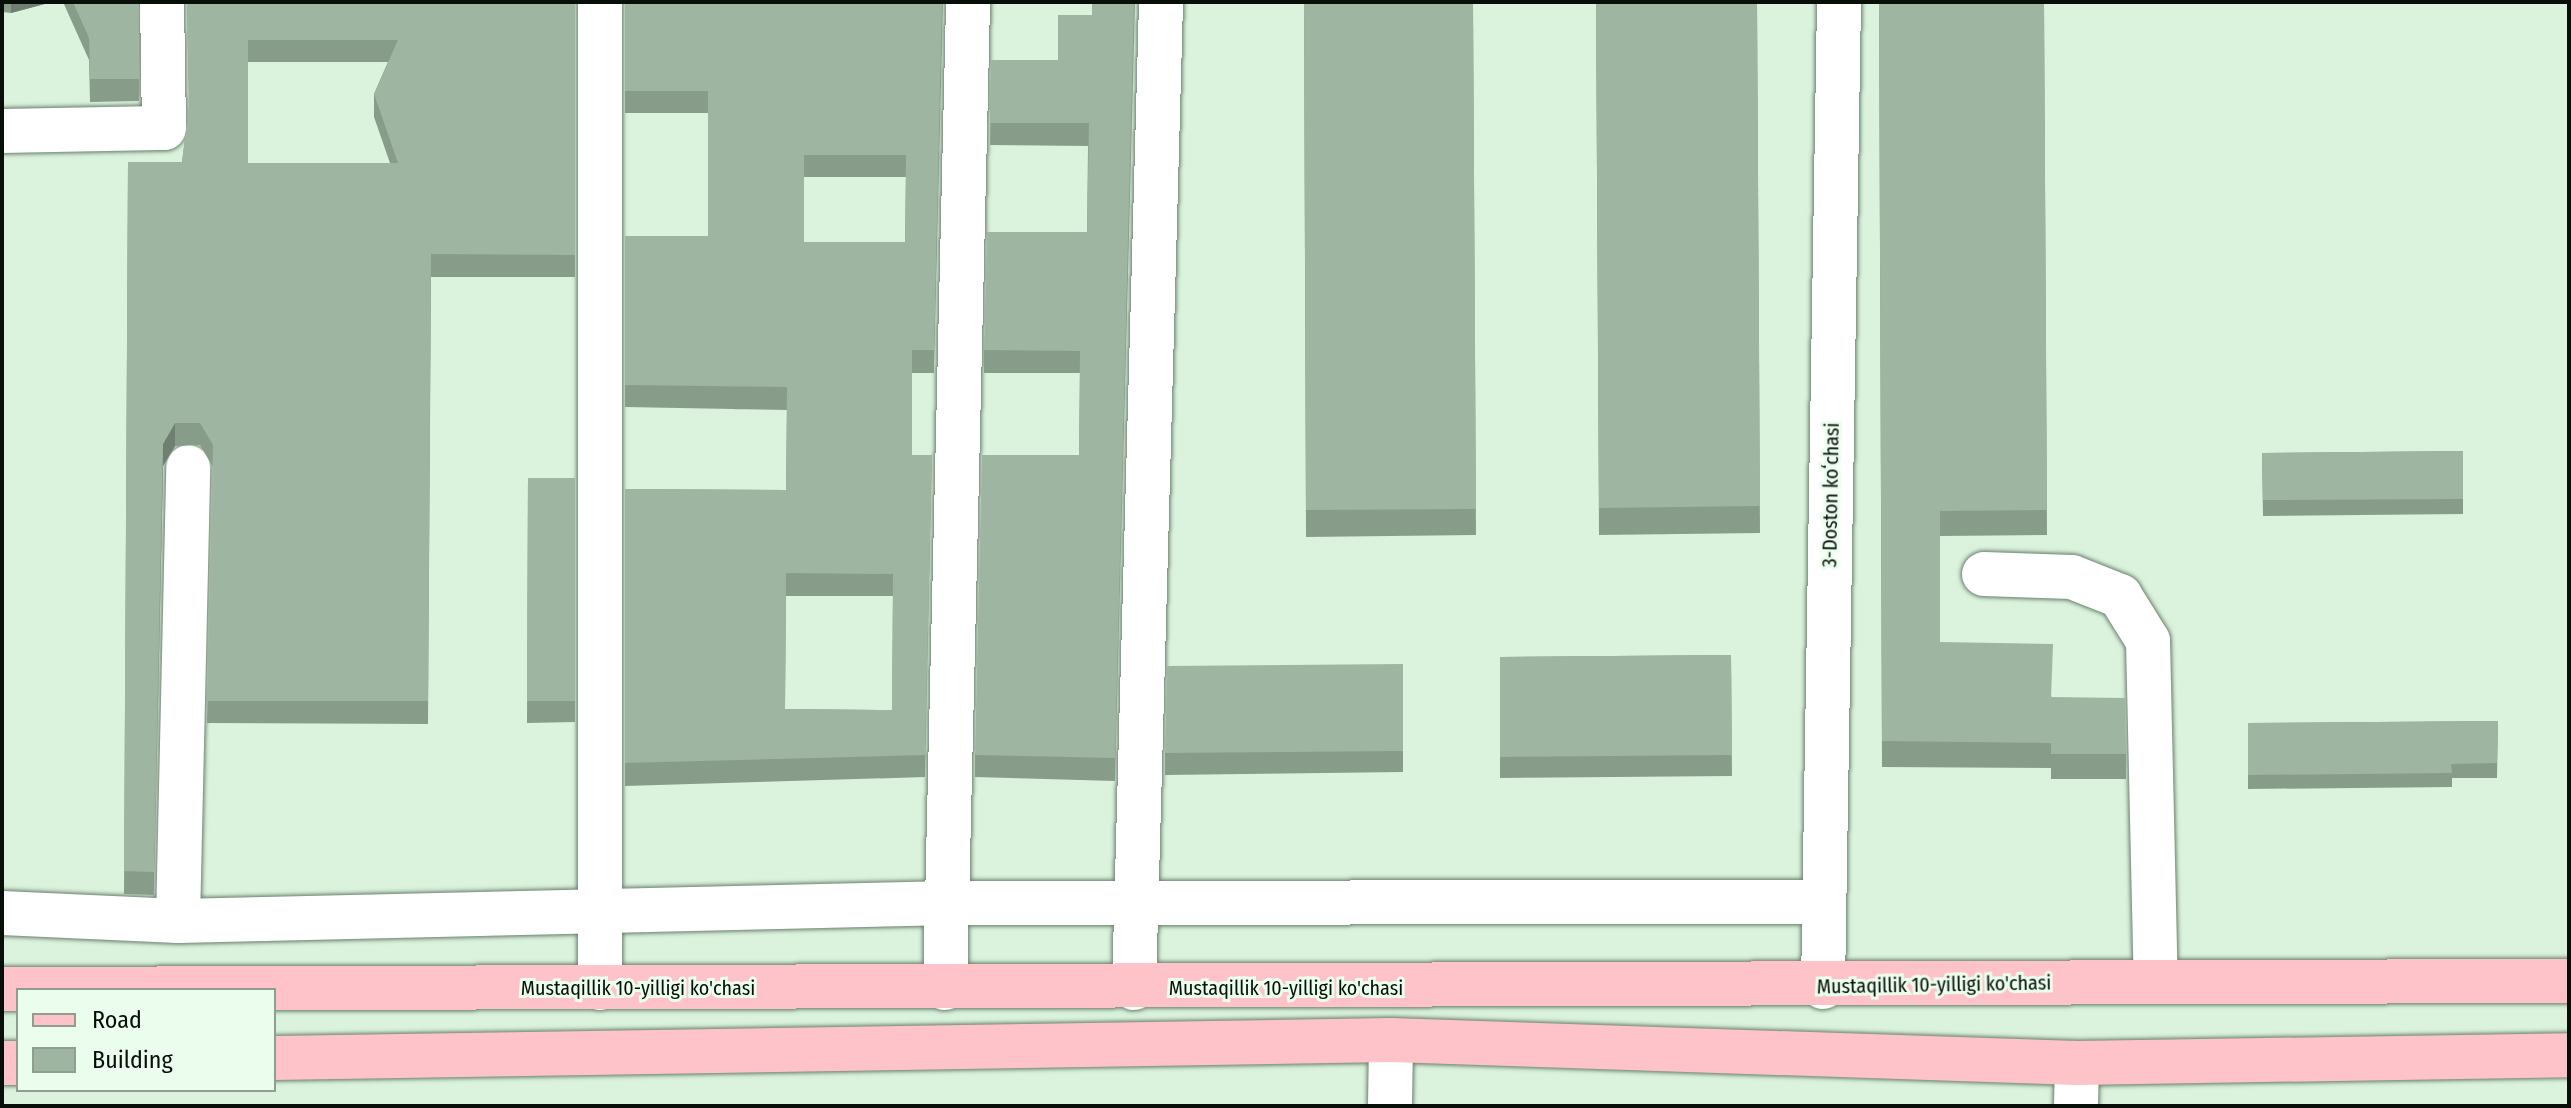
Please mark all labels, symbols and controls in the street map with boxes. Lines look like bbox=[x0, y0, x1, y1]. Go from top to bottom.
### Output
street label: 3-Doston koʻchasi bbox=[1818, 422, 1844, 568]
street label: Mustaqillik 10-yilligi ko'chasi bbox=[1817, 971, 2051, 999]
street label: Mustaqillik 10-yilligi ko'chasi bbox=[521, 976, 755, 1000]
street label: Mustaqillik 10-yilligi ko'chasi bbox=[1169, 976, 1403, 1000]
legend bbox=[16, 988, 276, 1092]
text: Road bbox=[92, 1006, 142, 1034]
text: Building bbox=[92, 1046, 173, 1074]

